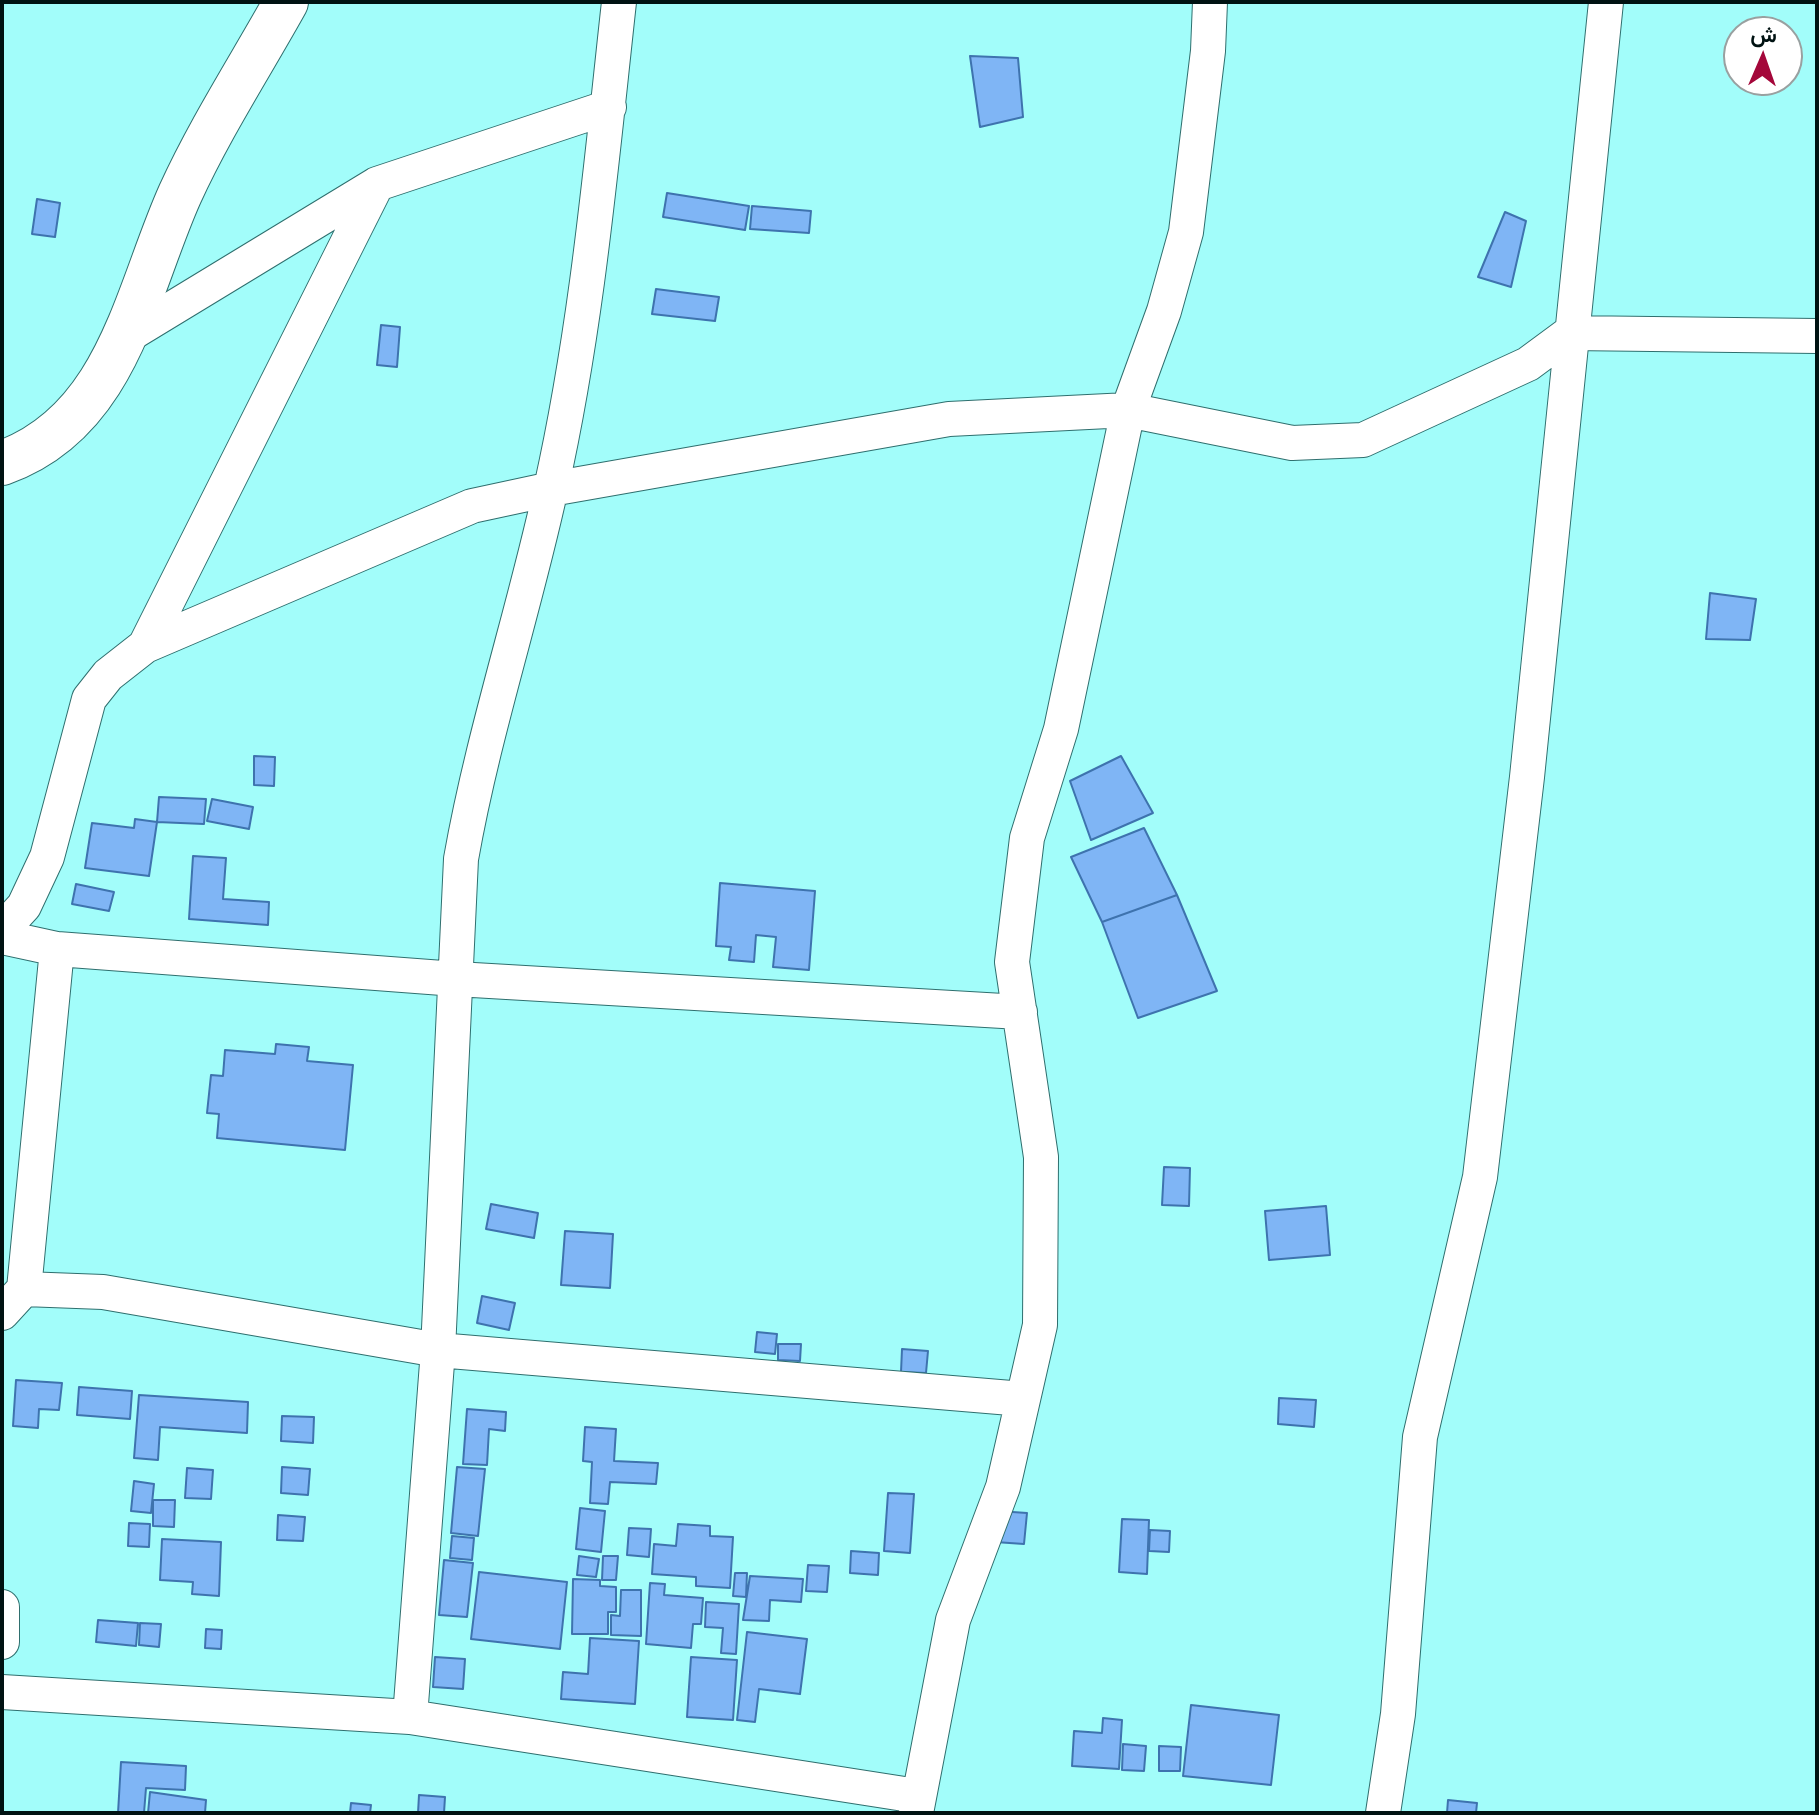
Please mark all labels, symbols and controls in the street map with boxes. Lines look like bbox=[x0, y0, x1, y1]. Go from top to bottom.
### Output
north arrow bbox=[1723, 16, 1803, 96]
text: ش bbox=[1750, 21, 1777, 47]

